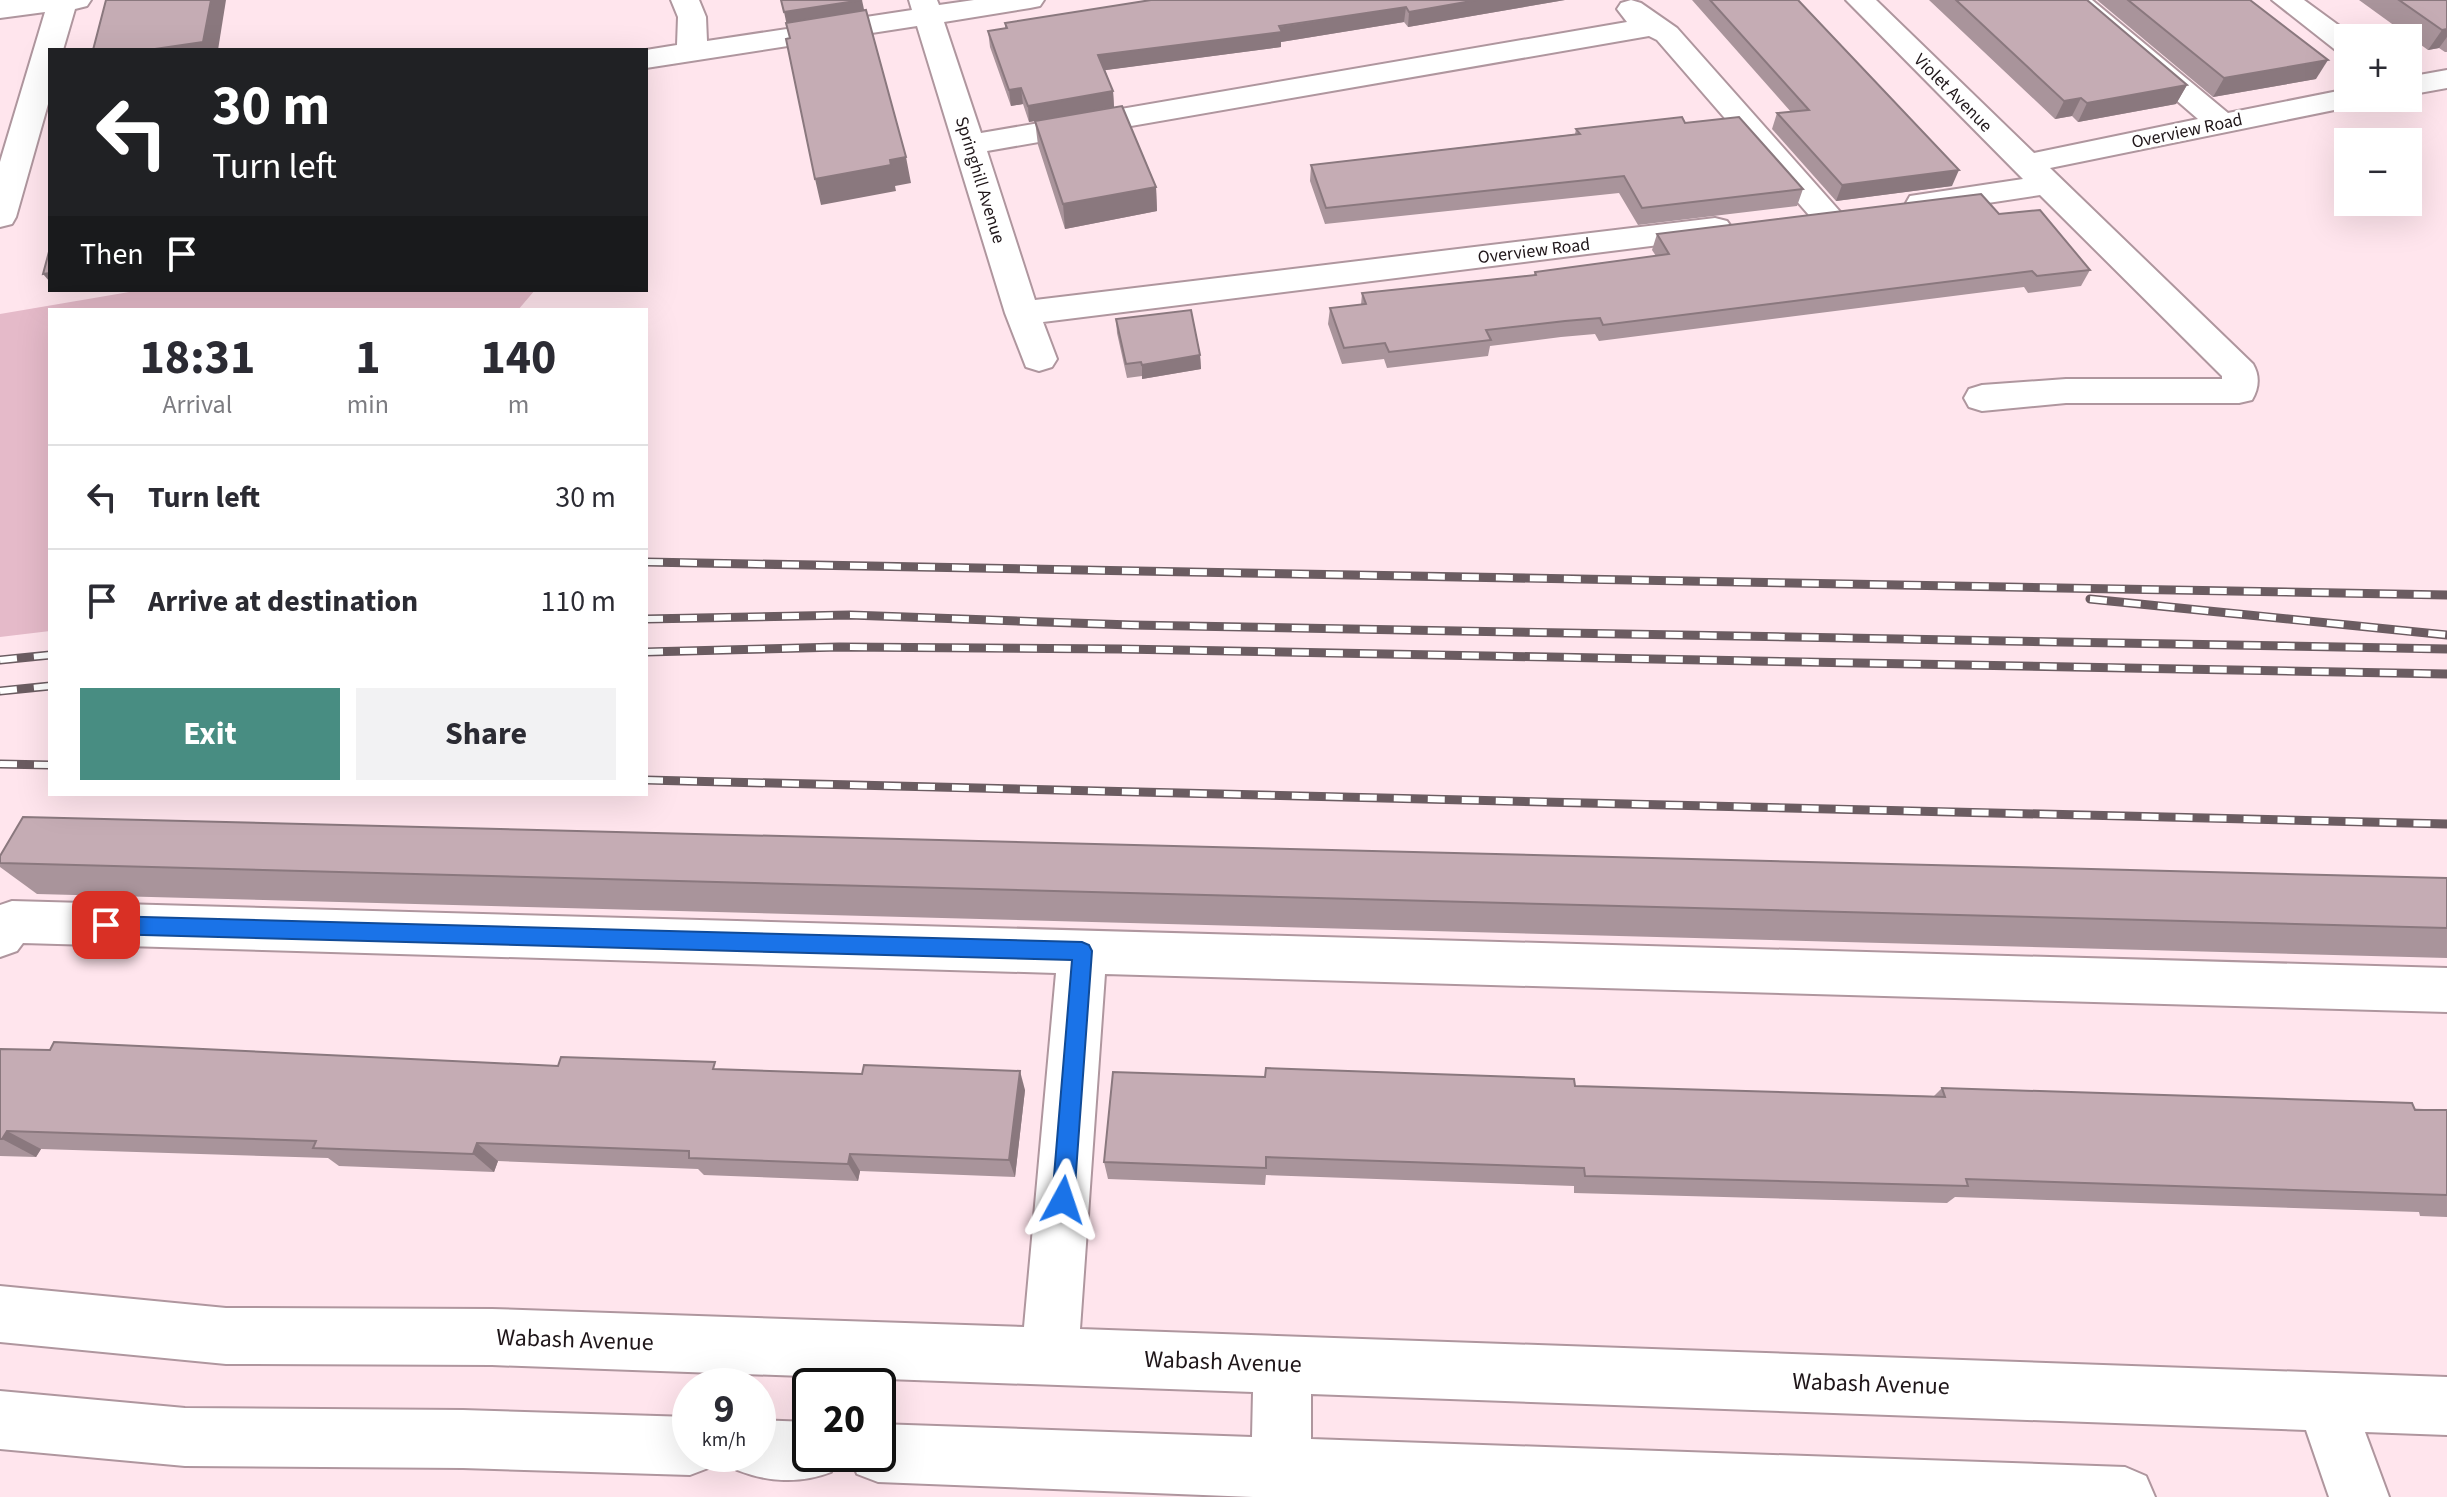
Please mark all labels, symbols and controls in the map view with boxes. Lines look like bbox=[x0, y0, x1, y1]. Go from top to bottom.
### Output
map controls bbox=[2334, 24, 2422, 216]
button: + bbox=[2334, 24, 2422, 112]
street label: Violet Avenue bbox=[1908, 48, 1998, 138]
text: 30 m bbox=[212, 67, 330, 146]
icon: left bbox=[80, 80, 184, 184]
street label: Overview Road bbox=[2129, 107, 2245, 155]
street label: Springhill Avenue bbox=[949, 113, 1011, 247]
button: − bbox=[2334, 128, 2422, 216]
text: Turn left bbox=[212, 141, 337, 192]
icon: arrive bbox=[160, 232, 204, 276]
street label: Overview Road bbox=[1476, 232, 1592, 270]
text: Then bbox=[80, 233, 144, 276]
text: 18:31 bbox=[139, 324, 255, 392]
text: 1 bbox=[355, 324, 381, 392]
text: 140 bbox=[480, 324, 556, 392]
text: Arrival bbox=[162, 386, 232, 423]
text: min bbox=[347, 386, 389, 423]
text: m bbox=[508, 386, 529, 423]
icon: left bbox=[80, 475, 124, 519]
text: Turn left bbox=[148, 476, 260, 519]
text: 30 m bbox=[555, 476, 616, 519]
icon: arrive bbox=[80, 579, 124, 623]
text: Arrive at destination bbox=[148, 580, 418, 623]
text: 110 m bbox=[540, 580, 616, 623]
button: Exit bbox=[80, 688, 340, 780]
button: Share bbox=[356, 688, 616, 780]
pin bbox=[72, 891, 140, 959]
icon: arrive bbox=[84, 903, 128, 947]
position arrow bbox=[1021, 1158, 1105, 1242]
street label: Wabash Avenue bbox=[496, 1320, 654, 1360]
street label: Wabash Avenue bbox=[1144, 1342, 1302, 1382]
street label: Wabash Avenue bbox=[1792, 1364, 1950, 1404]
speed limit sign: 20 bbox=[792, 1368, 896, 1472]
text: 9 bbox=[713, 1381, 735, 1438]
text: km/h bbox=[702, 1426, 746, 1454]

